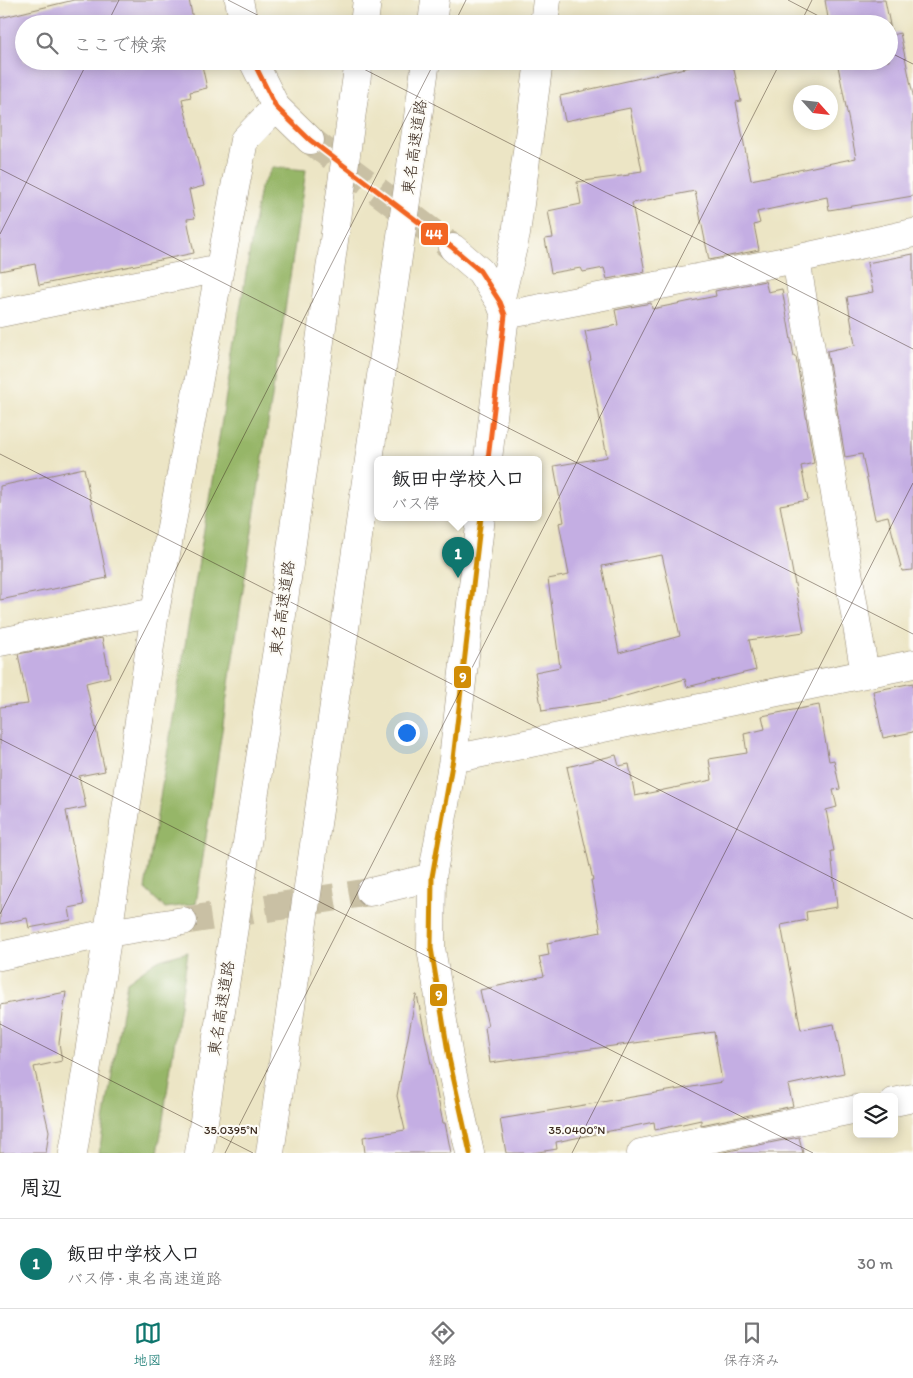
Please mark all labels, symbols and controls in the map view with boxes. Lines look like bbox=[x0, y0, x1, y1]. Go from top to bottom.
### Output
search box bbox=[15, 15, 898, 70]
icon: search bbox=[33, 29, 61, 57]
text: ここで検索 bbox=[73, 33, 168, 56]
north arrow bbox=[793, 85, 838, 130]
street label: 東名高速道路 bbox=[398, 98, 430, 196]
line badge: 44 bbox=[420, 222, 449, 246]
text: 44 bbox=[426, 226, 443, 243]
popup bbox=[374, 456, 542, 521]
text: 飯田中学校入口 bbox=[391, 467, 525, 490]
text: バス停 bbox=[391, 494, 440, 513]
pin: 1 bbox=[442, 537, 474, 578]
street label: 東名高速道路 bbox=[266, 559, 298, 657]
line badge: 9 bbox=[453, 665, 472, 689]
text: 9 bbox=[459, 669, 467, 686]
your location bbox=[394, 720, 420, 746]
street label: 東名高速道路 bbox=[204, 959, 238, 1057]
line badge: 9 bbox=[429, 983, 448, 1007]
text: 9 bbox=[435, 987, 443, 1004]
map controls bbox=[853, 1093, 898, 1138]
button: layers bbox=[853, 1093, 898, 1138]
text: 35.0395°N bbox=[204, 1123, 258, 1137]
text: 35.0400°N bbox=[549, 1123, 605, 1137]
text: 周辺 bbox=[20, 1175, 62, 1200]
text: 飯田中学校入口 bbox=[67, 1242, 200, 1265]
text: 1 bbox=[32, 1254, 40, 1273]
text: 30 m bbox=[857, 1254, 893, 1273]
text: バス停 · 東名高速道路 bbox=[67, 1269, 222, 1288]
tab: 地図 bbox=[134, 1319, 162, 1369]
tab: 経路 bbox=[429, 1319, 457, 1369]
tab: 保存済み bbox=[724, 1319, 780, 1369]

